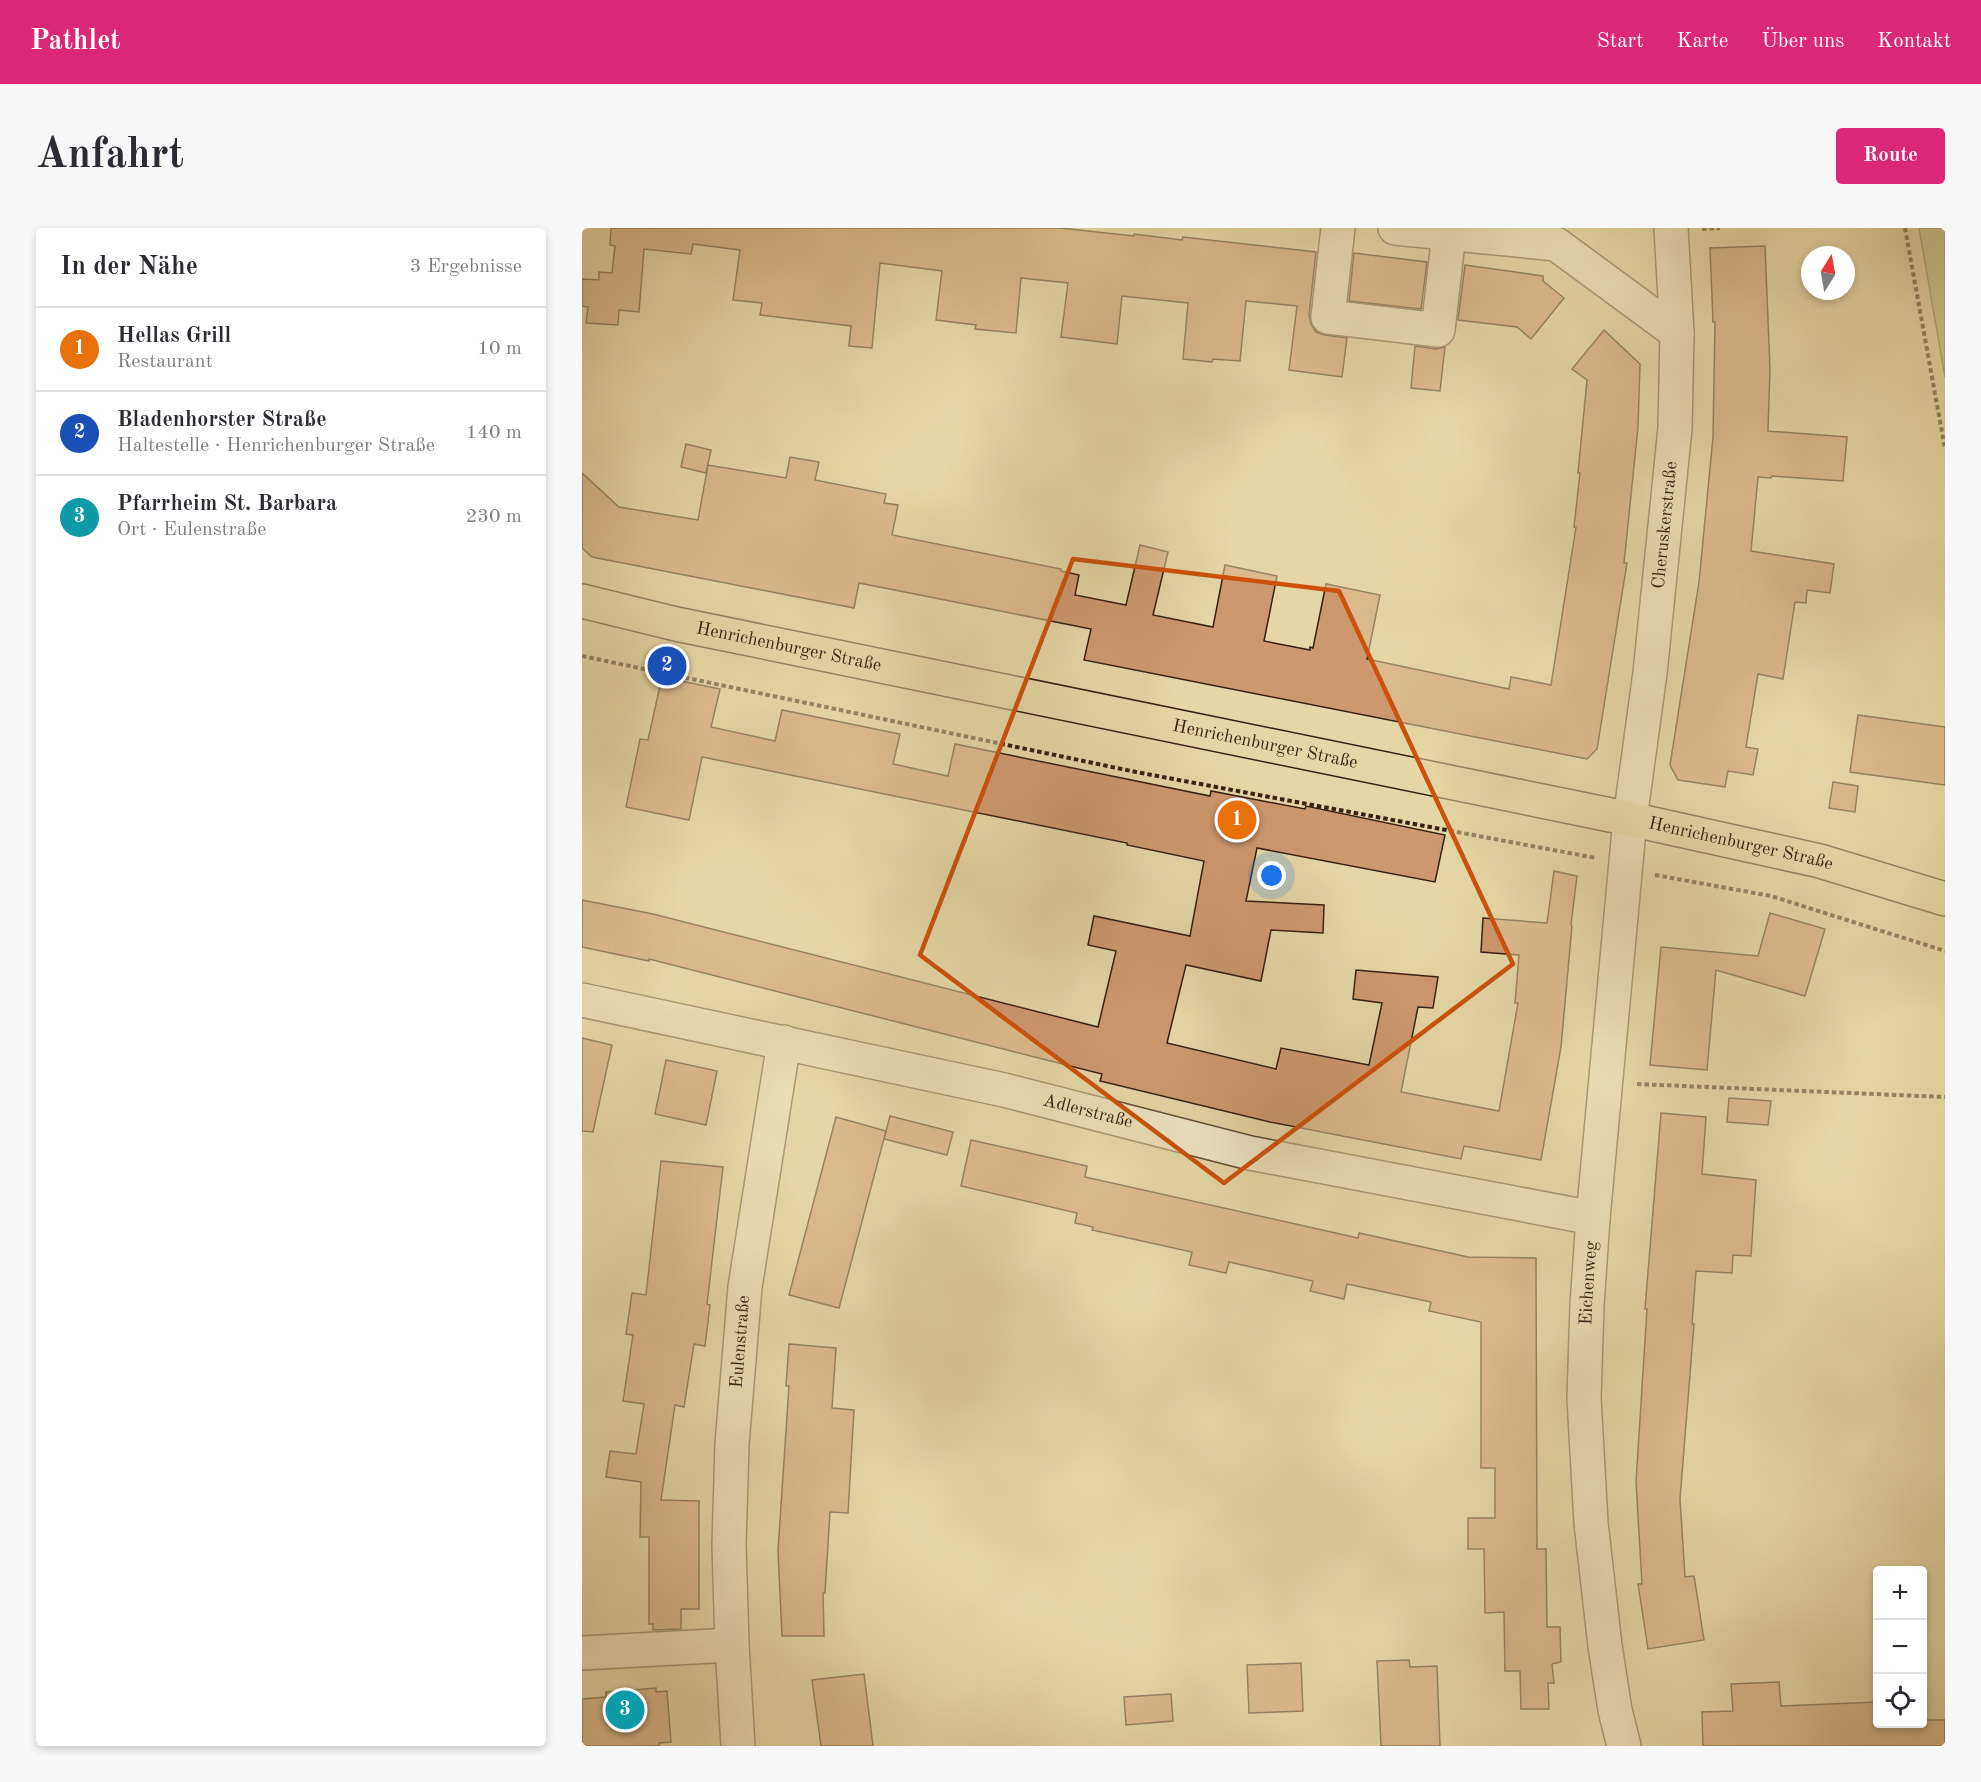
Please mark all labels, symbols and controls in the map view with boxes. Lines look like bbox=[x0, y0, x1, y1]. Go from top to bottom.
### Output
text: Pathlet bbox=[30, 28, 121, 56]
text: Start bbox=[1597, 31, 1644, 52]
text: Karte bbox=[1677, 31, 1728, 52]
text: Über uns bbox=[1761, 31, 1844, 52]
text: Kontakt bbox=[1877, 31, 1951, 52]
button: Route bbox=[1836, 128, 1945, 184]
text: Anfahrt bbox=[36, 135, 184, 177]
north arrow bbox=[1801, 246, 1855, 300]
text: In der Nähe bbox=[60, 254, 198, 280]
text: 3 Ergebnisse bbox=[410, 257, 522, 277]
text: Hellas Grill bbox=[117, 325, 231, 347]
text: 1 bbox=[74, 339, 85, 359]
text: 10 m bbox=[477, 339, 522, 359]
text: Restaurant bbox=[117, 352, 213, 372]
text: Bladenhorster Straße bbox=[117, 409, 327, 431]
text: 2 bbox=[74, 423, 85, 443]
text: 140 m bbox=[466, 423, 522, 443]
text: Haltestelle · Henrichenburger Straße bbox=[117, 436, 435, 456]
street label: Cheruskerstraße bbox=[1650, 460, 1681, 590]
text: Pfarrheim St. Barbara bbox=[117, 493, 337, 515]
text: 3 bbox=[74, 507, 85, 527]
text: 230 m bbox=[466, 507, 522, 527]
text: Ort · Eulenstraße bbox=[117, 520, 266, 540]
street label: Henrichenburger Straße bbox=[695, 619, 883, 675]
pin: 2 bbox=[648, 644, 686, 688]
street label: Henrichenburger Straße bbox=[1171, 717, 1359, 772]
pin: 1 bbox=[1218, 798, 1256, 842]
street label: Henrichenburger Straße bbox=[1647, 814, 1835, 873]
your location bbox=[1257, 861, 1286, 890]
street label: Adlerstraße bbox=[1041, 1091, 1135, 1132]
street label: Eichenweg bbox=[1577, 1240, 1600, 1325]
street label: Eulenstraße bbox=[728, 1294, 753, 1389]
map controls bbox=[1873, 1566, 1927, 1728]
button: + bbox=[1873, 1566, 1927, 1620]
button: − bbox=[1873, 1620, 1927, 1674]
button: locate bbox=[1873, 1674, 1927, 1728]
pin: 3 bbox=[606, 1688, 645, 1732]

